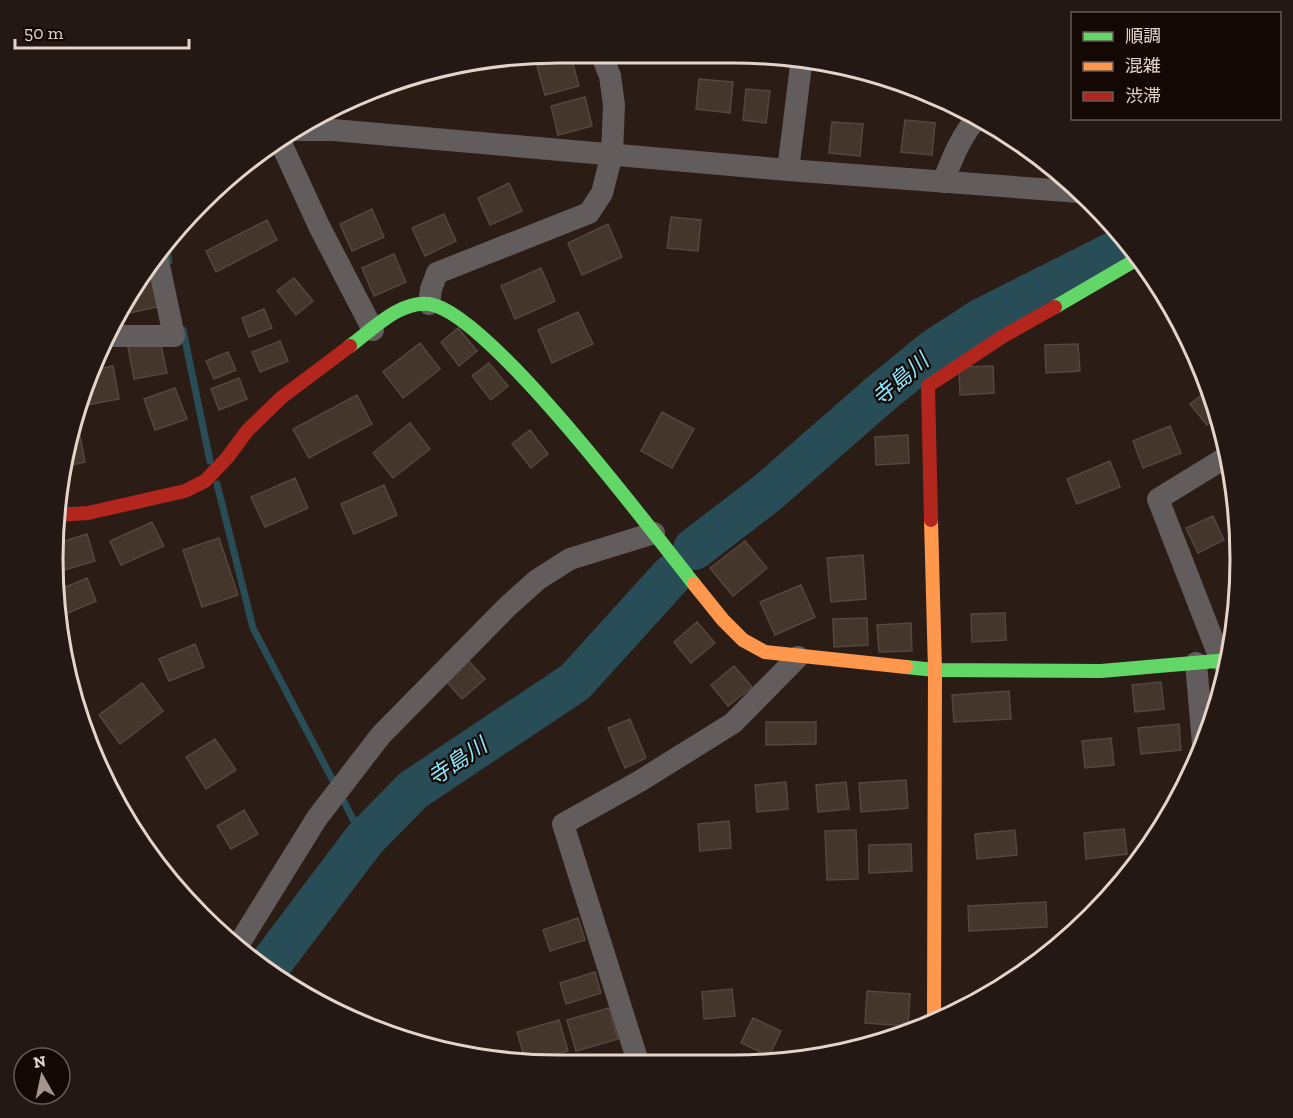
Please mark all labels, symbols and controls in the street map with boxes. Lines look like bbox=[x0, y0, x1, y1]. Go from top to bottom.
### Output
scale bar bbox=[15, 12, 189, 50]
legend bbox=[1071, 12, 1281, 120]
text: 50 m bbox=[24, 22, 64, 44]
text: 順調 bbox=[1125, 25, 1161, 47]
text: 混雑 bbox=[1125, 55, 1161, 77]
text: 渋滞 bbox=[1125, 85, 1161, 107]
water label: 寺島川 bbox=[867, 346, 936, 411]
water label: 寺島川 bbox=[422, 731, 494, 791]
north arrow bbox=[12, 1046, 72, 1106]
text: N bbox=[32, 1051, 47, 1072]

